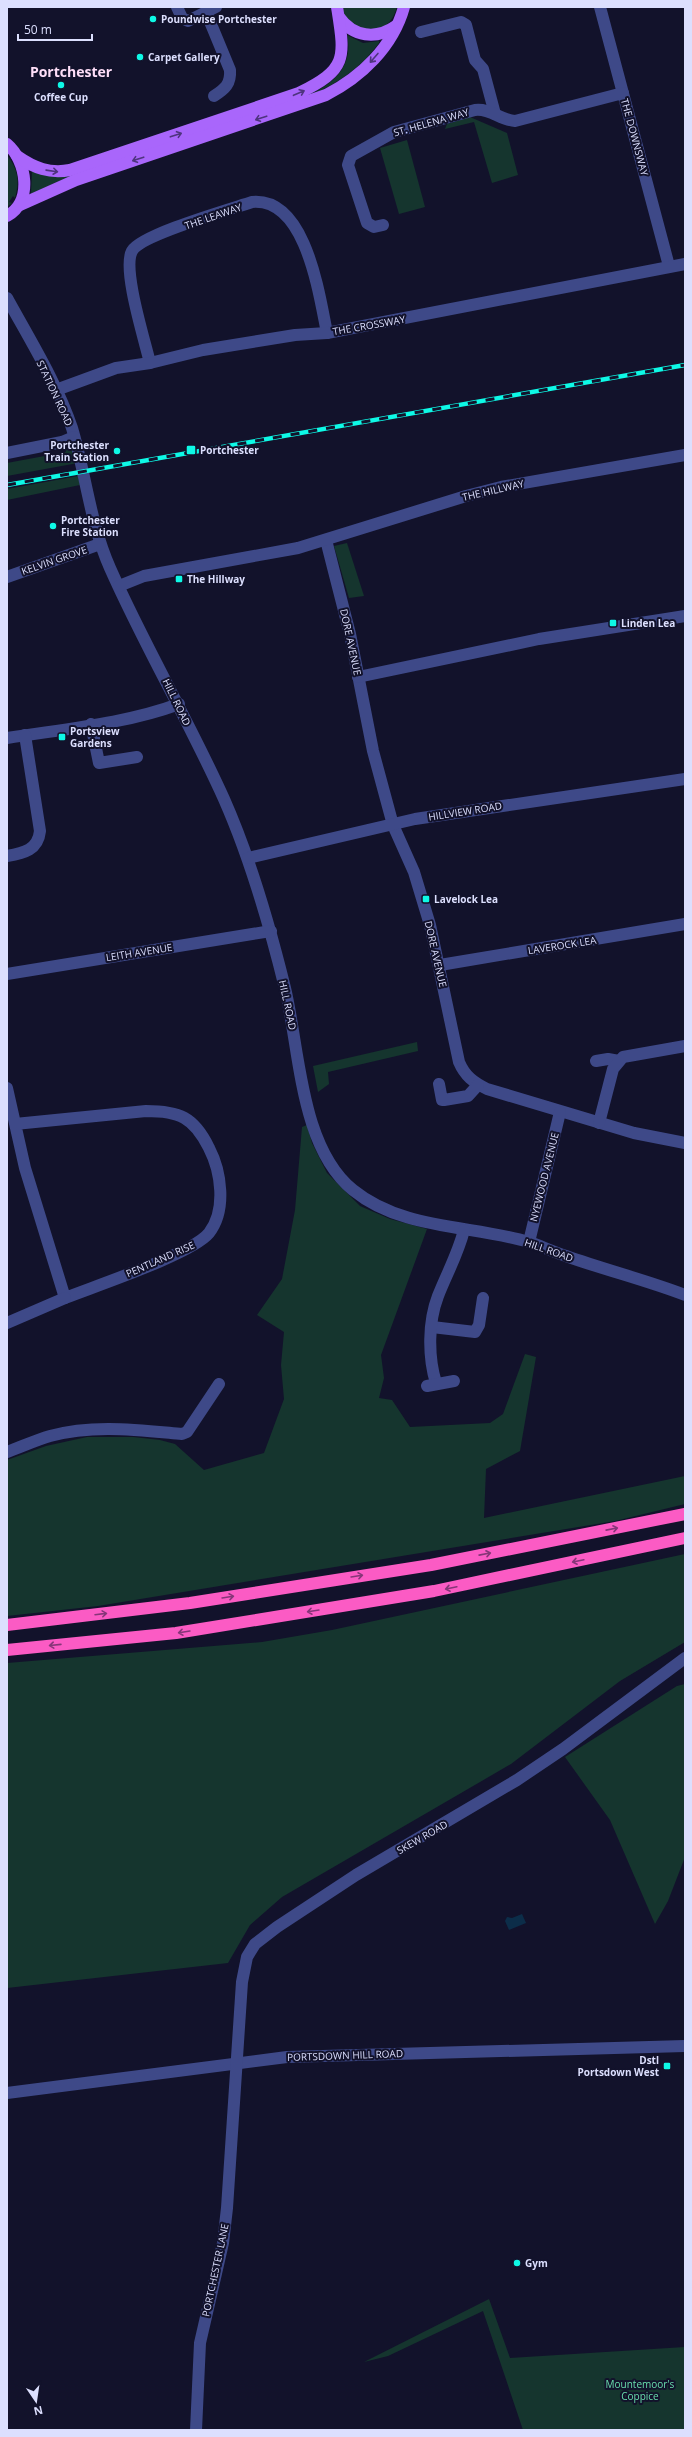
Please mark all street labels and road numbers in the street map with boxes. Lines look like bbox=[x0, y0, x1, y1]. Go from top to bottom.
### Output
street label: THE DOWNSWAY bbox=[618, 97, 652, 178]
street label: ST. HELENA WAY bbox=[392, 104, 471, 139]
street label: THE LEAWAY bbox=[183, 200, 244, 232]
street label: THE CROSSWAY bbox=[332, 312, 407, 338]
street label: STATION ROAD bbox=[34, 358, 76, 428]
street label: THE HILLWAY bbox=[461, 476, 526, 504]
street label: KELVIN GROVE bbox=[19, 542, 89, 578]
street label: DORE AVENUE bbox=[337, 607, 365, 677]
street label: HILL ROAD bbox=[160, 676, 194, 728]
street label: HILLVIEW ROAD bbox=[427, 798, 503, 824]
street label: DORE AVENUE bbox=[422, 920, 450, 988]
street label: LAVEROCK LEA bbox=[527, 933, 598, 957]
street label: LEITH AVENUE bbox=[105, 940, 173, 964]
street label: HILL ROAD bbox=[276, 979, 300, 1031]
street label: NYEWOOD AVENUE bbox=[526, 1131, 562, 1223]
street label: HILL ROAD bbox=[523, 1235, 575, 1265]
street label: PENTLAND RISE bbox=[124, 1238, 196, 1280]
street label: SKEW ROAD bbox=[394, 1817, 450, 1857]
street label: PORTSDOWN HILL ROAD bbox=[287, 2046, 403, 2064]
street label: PORTCHESTER LANE bbox=[198, 2222, 232, 2318]

